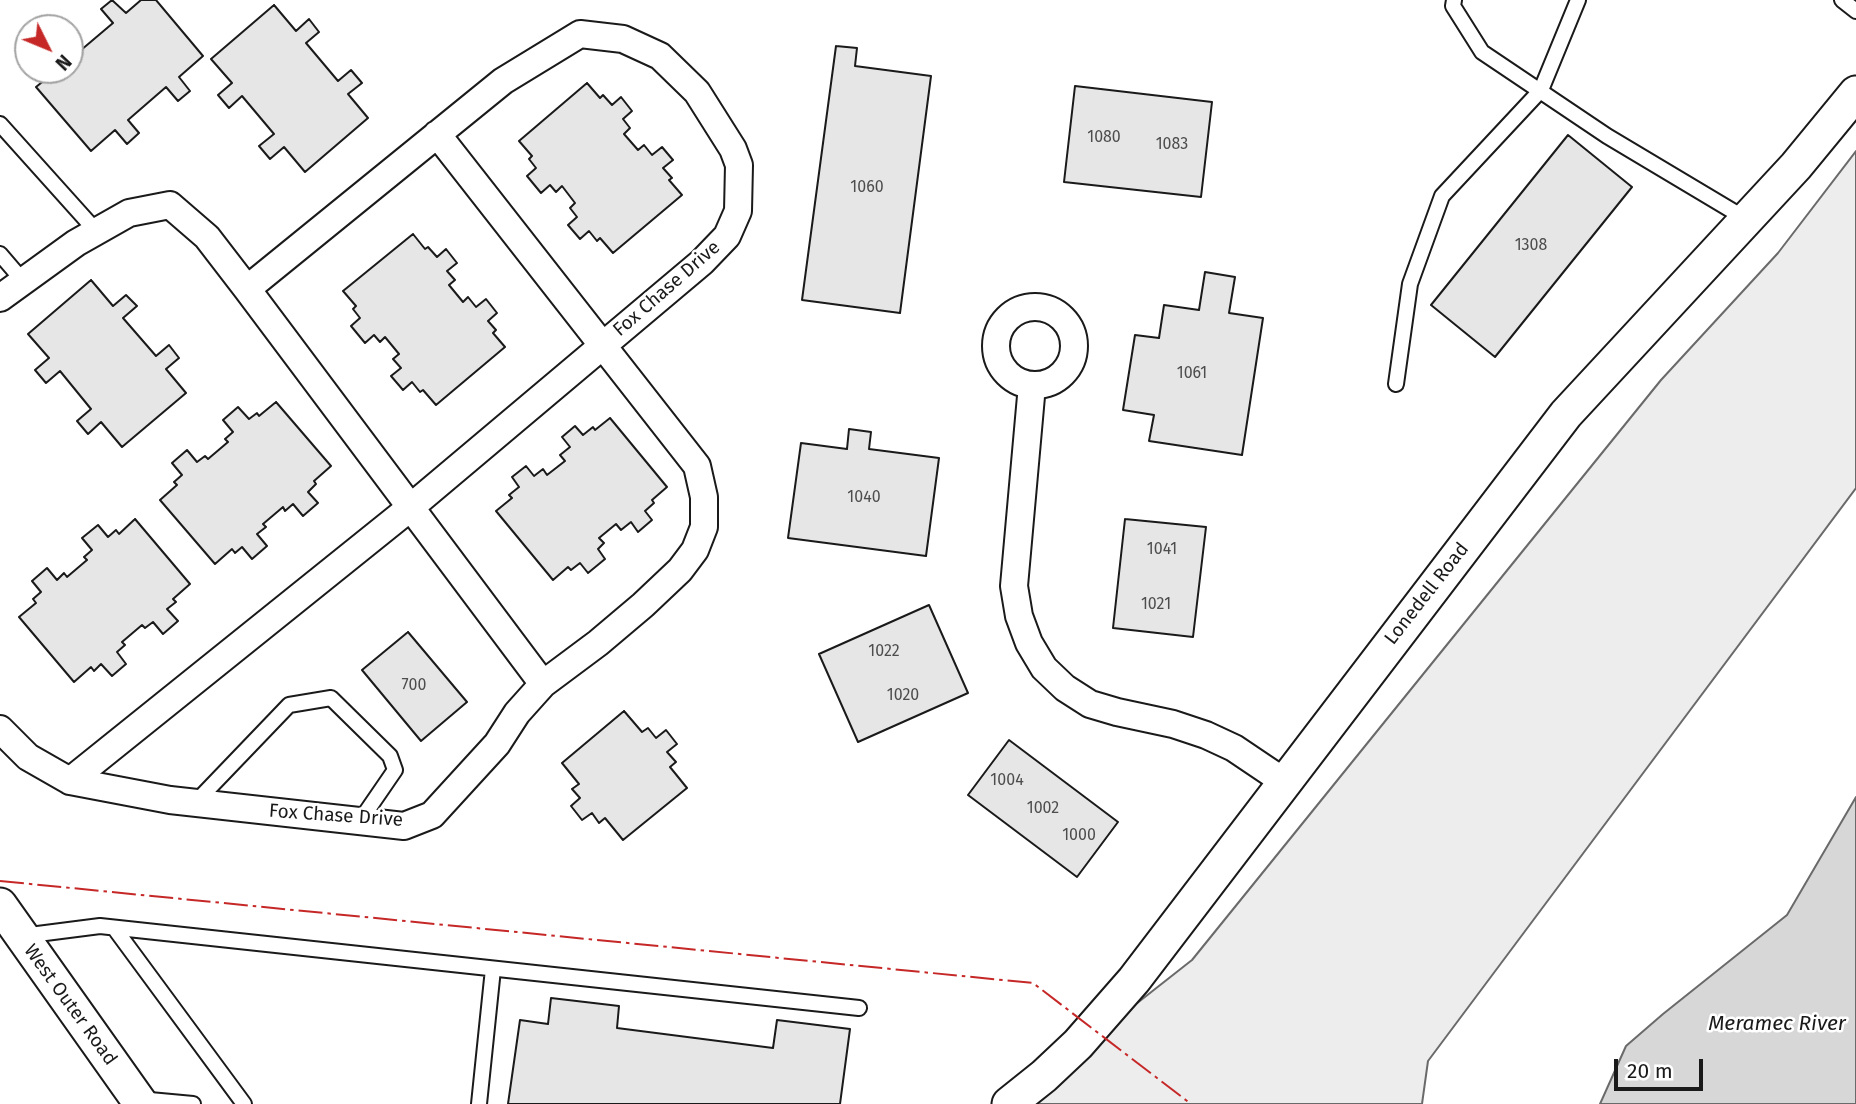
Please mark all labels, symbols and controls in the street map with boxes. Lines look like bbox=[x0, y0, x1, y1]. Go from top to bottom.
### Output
north arrow bbox=[14, 14, 84, 84]
text: N bbox=[51, 50, 76, 75]
house number: 1080 bbox=[1087, 128, 1121, 148]
house number: 1083 bbox=[1156, 135, 1188, 155]
house number: 1060 bbox=[850, 178, 884, 198]
street label: Fox Chase Drive bbox=[609, 236, 725, 342]
house number: 1308 bbox=[1515, 236, 1547, 256]
house number: 1061 bbox=[1177, 364, 1207, 384]
house number: 1040 bbox=[847, 488, 881, 508]
street label: Lonedell Road bbox=[1380, 538, 1474, 650]
house number: 1041 bbox=[1147, 540, 1177, 560]
house number: 1021 bbox=[1141, 595, 1171, 615]
house number: 1022 bbox=[868, 642, 900, 662]
house number: 700 bbox=[402, 676, 426, 696]
house number: 1020 bbox=[887, 686, 919, 706]
house number: 1004 bbox=[990, 771, 1024, 791]
house number: 1002 bbox=[1027, 799, 1059, 819]
street label: Fox Chase Drive bbox=[268, 800, 404, 832]
house number: 1000 bbox=[1062, 826, 1096, 846]
street label: West Outer Road bbox=[18, 940, 122, 1070]
water label: Meramec River bbox=[1708, 1011, 1846, 1037]
scale bar bbox=[1618, 1044, 1707, 1088]
text: 20 m bbox=[1627, 1058, 1673, 1084]

